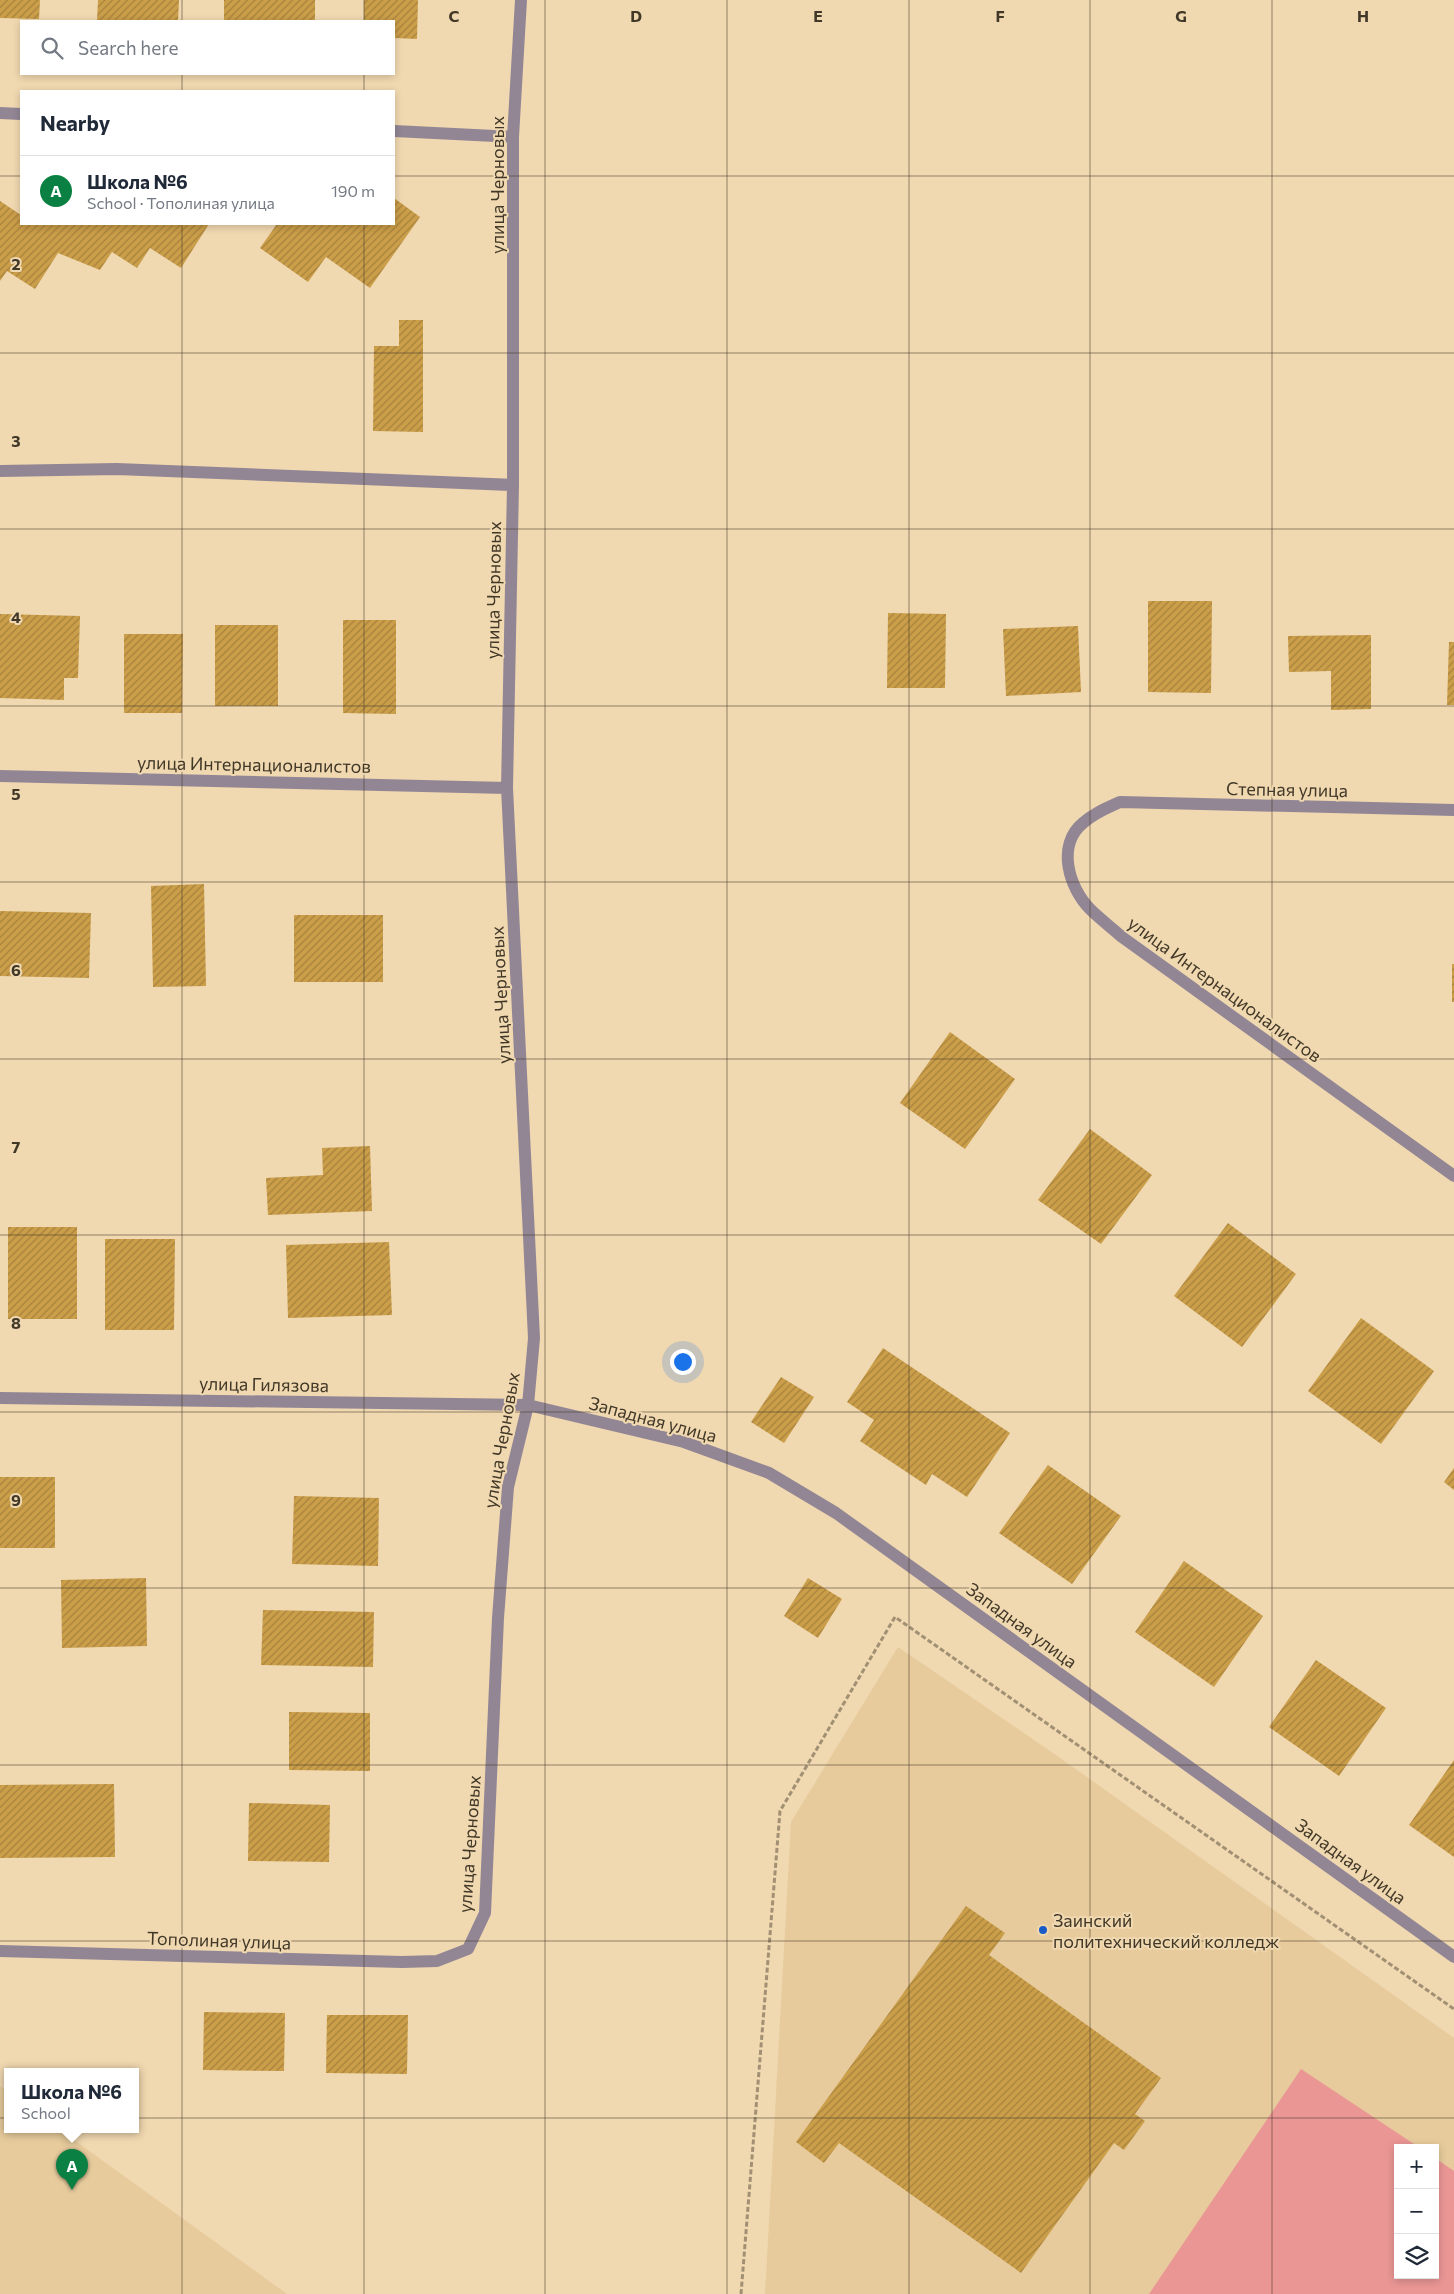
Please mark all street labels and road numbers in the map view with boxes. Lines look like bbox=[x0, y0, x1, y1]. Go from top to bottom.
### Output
street label: улица Черновых bbox=[486, 116, 508, 254]
street label: улица Черновых bbox=[481, 520, 505, 659]
street label: улица Интернационалистов bbox=[137, 751, 371, 777]
street label: Степная улица bbox=[1226, 777, 1348, 801]
street label: улица Интернационалистов bbox=[1124, 911, 1326, 1067]
street label: улица Черновых bbox=[485, 925, 515, 1064]
street label: улица Черновых bbox=[478, 1370, 524, 1510]
street label: улица Гилязова bbox=[199, 1372, 329, 1396]
street label: Западная улица bbox=[587, 1391, 719, 1447]
street label: Западная улица bbox=[962, 1577, 1082, 1673]
street label: улица Черновых bbox=[453, 1774, 485, 1914]
street label: Западная улица bbox=[1291, 1813, 1411, 1909]
street label: Тополиная улица bbox=[147, 1926, 291, 1954]

